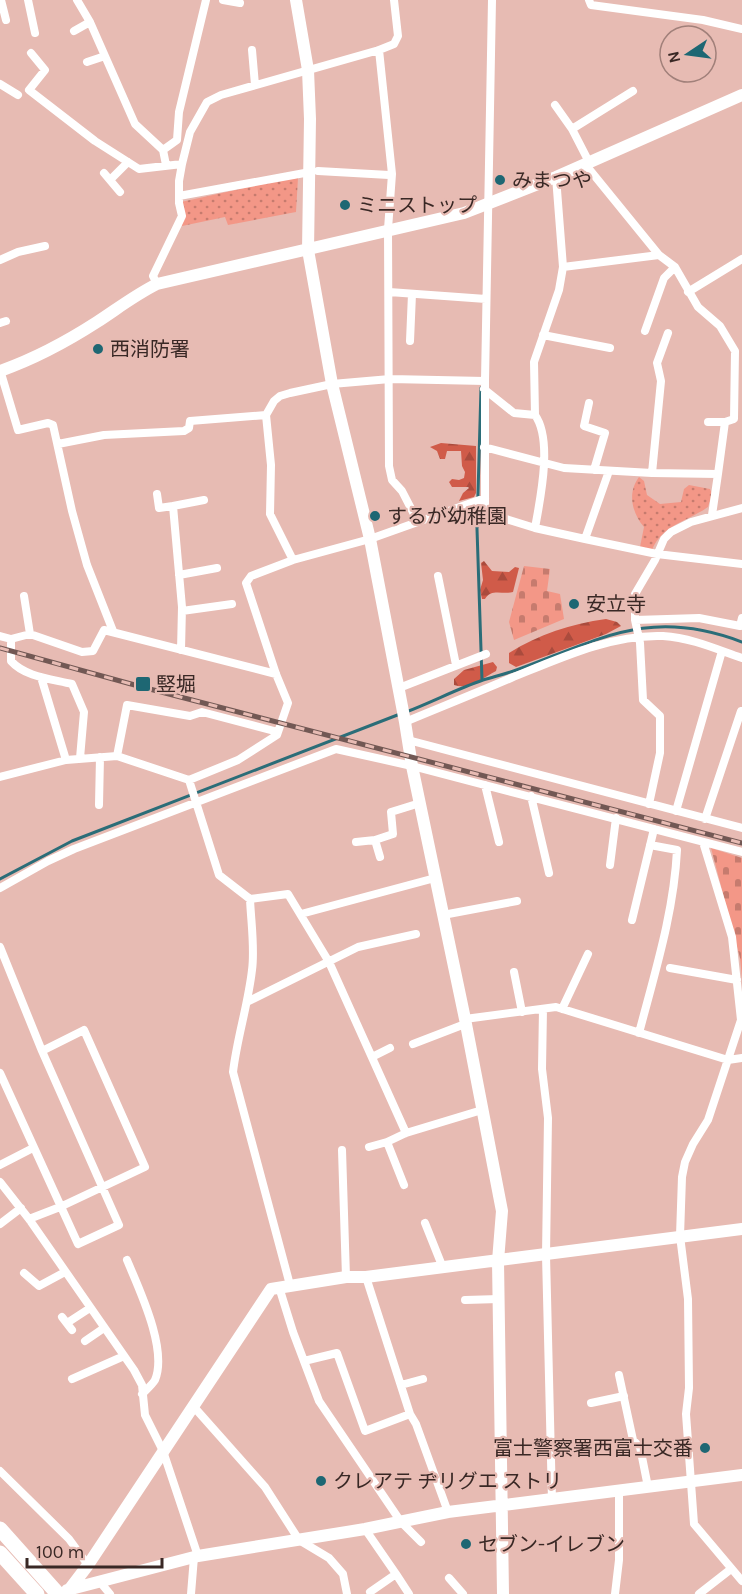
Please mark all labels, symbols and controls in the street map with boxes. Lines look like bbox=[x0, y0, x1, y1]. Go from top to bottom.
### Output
north arrow bbox=[658, 24, 718, 84]
text: N bbox=[663, 50, 684, 65]
place label: みまつや bbox=[512, 169, 592, 192]
marker: みまつや bbox=[493, 173, 507, 187]
place label: ミニストップ bbox=[357, 194, 477, 217]
marker: ミニストップ bbox=[338, 198, 352, 212]
place label: 西消防署 bbox=[110, 338, 190, 361]
marker: 西消防署 bbox=[91, 342, 105, 356]
place label: するが幼稚園 bbox=[387, 505, 507, 528]
marker: するが幼稚園 bbox=[368, 509, 382, 523]
place label: 安立寺 bbox=[586, 593, 646, 616]
marker: 安立寺 bbox=[567, 597, 581, 611]
place label: 竪堀 bbox=[156, 673, 196, 696]
marker: 竪堀 bbox=[134, 675, 152, 693]
place label: 富士警察署西富士交番 bbox=[493, 1437, 693, 1460]
marker: 富士警察署西富士交番 bbox=[698, 1441, 712, 1455]
place label: クレアテ ヂリグエ ストリ bbox=[333, 1470, 563, 1493]
marker: クレアテ ヂリグエ ストリ bbox=[314, 1474, 328, 1488]
scale bar bbox=[27, 1531, 162, 1569]
place label: セブン-イレブン bbox=[478, 1533, 625, 1556]
marker: セブン-イレブン bbox=[459, 1537, 473, 1551]
text: 100 m bbox=[36, 1541, 84, 1563]

